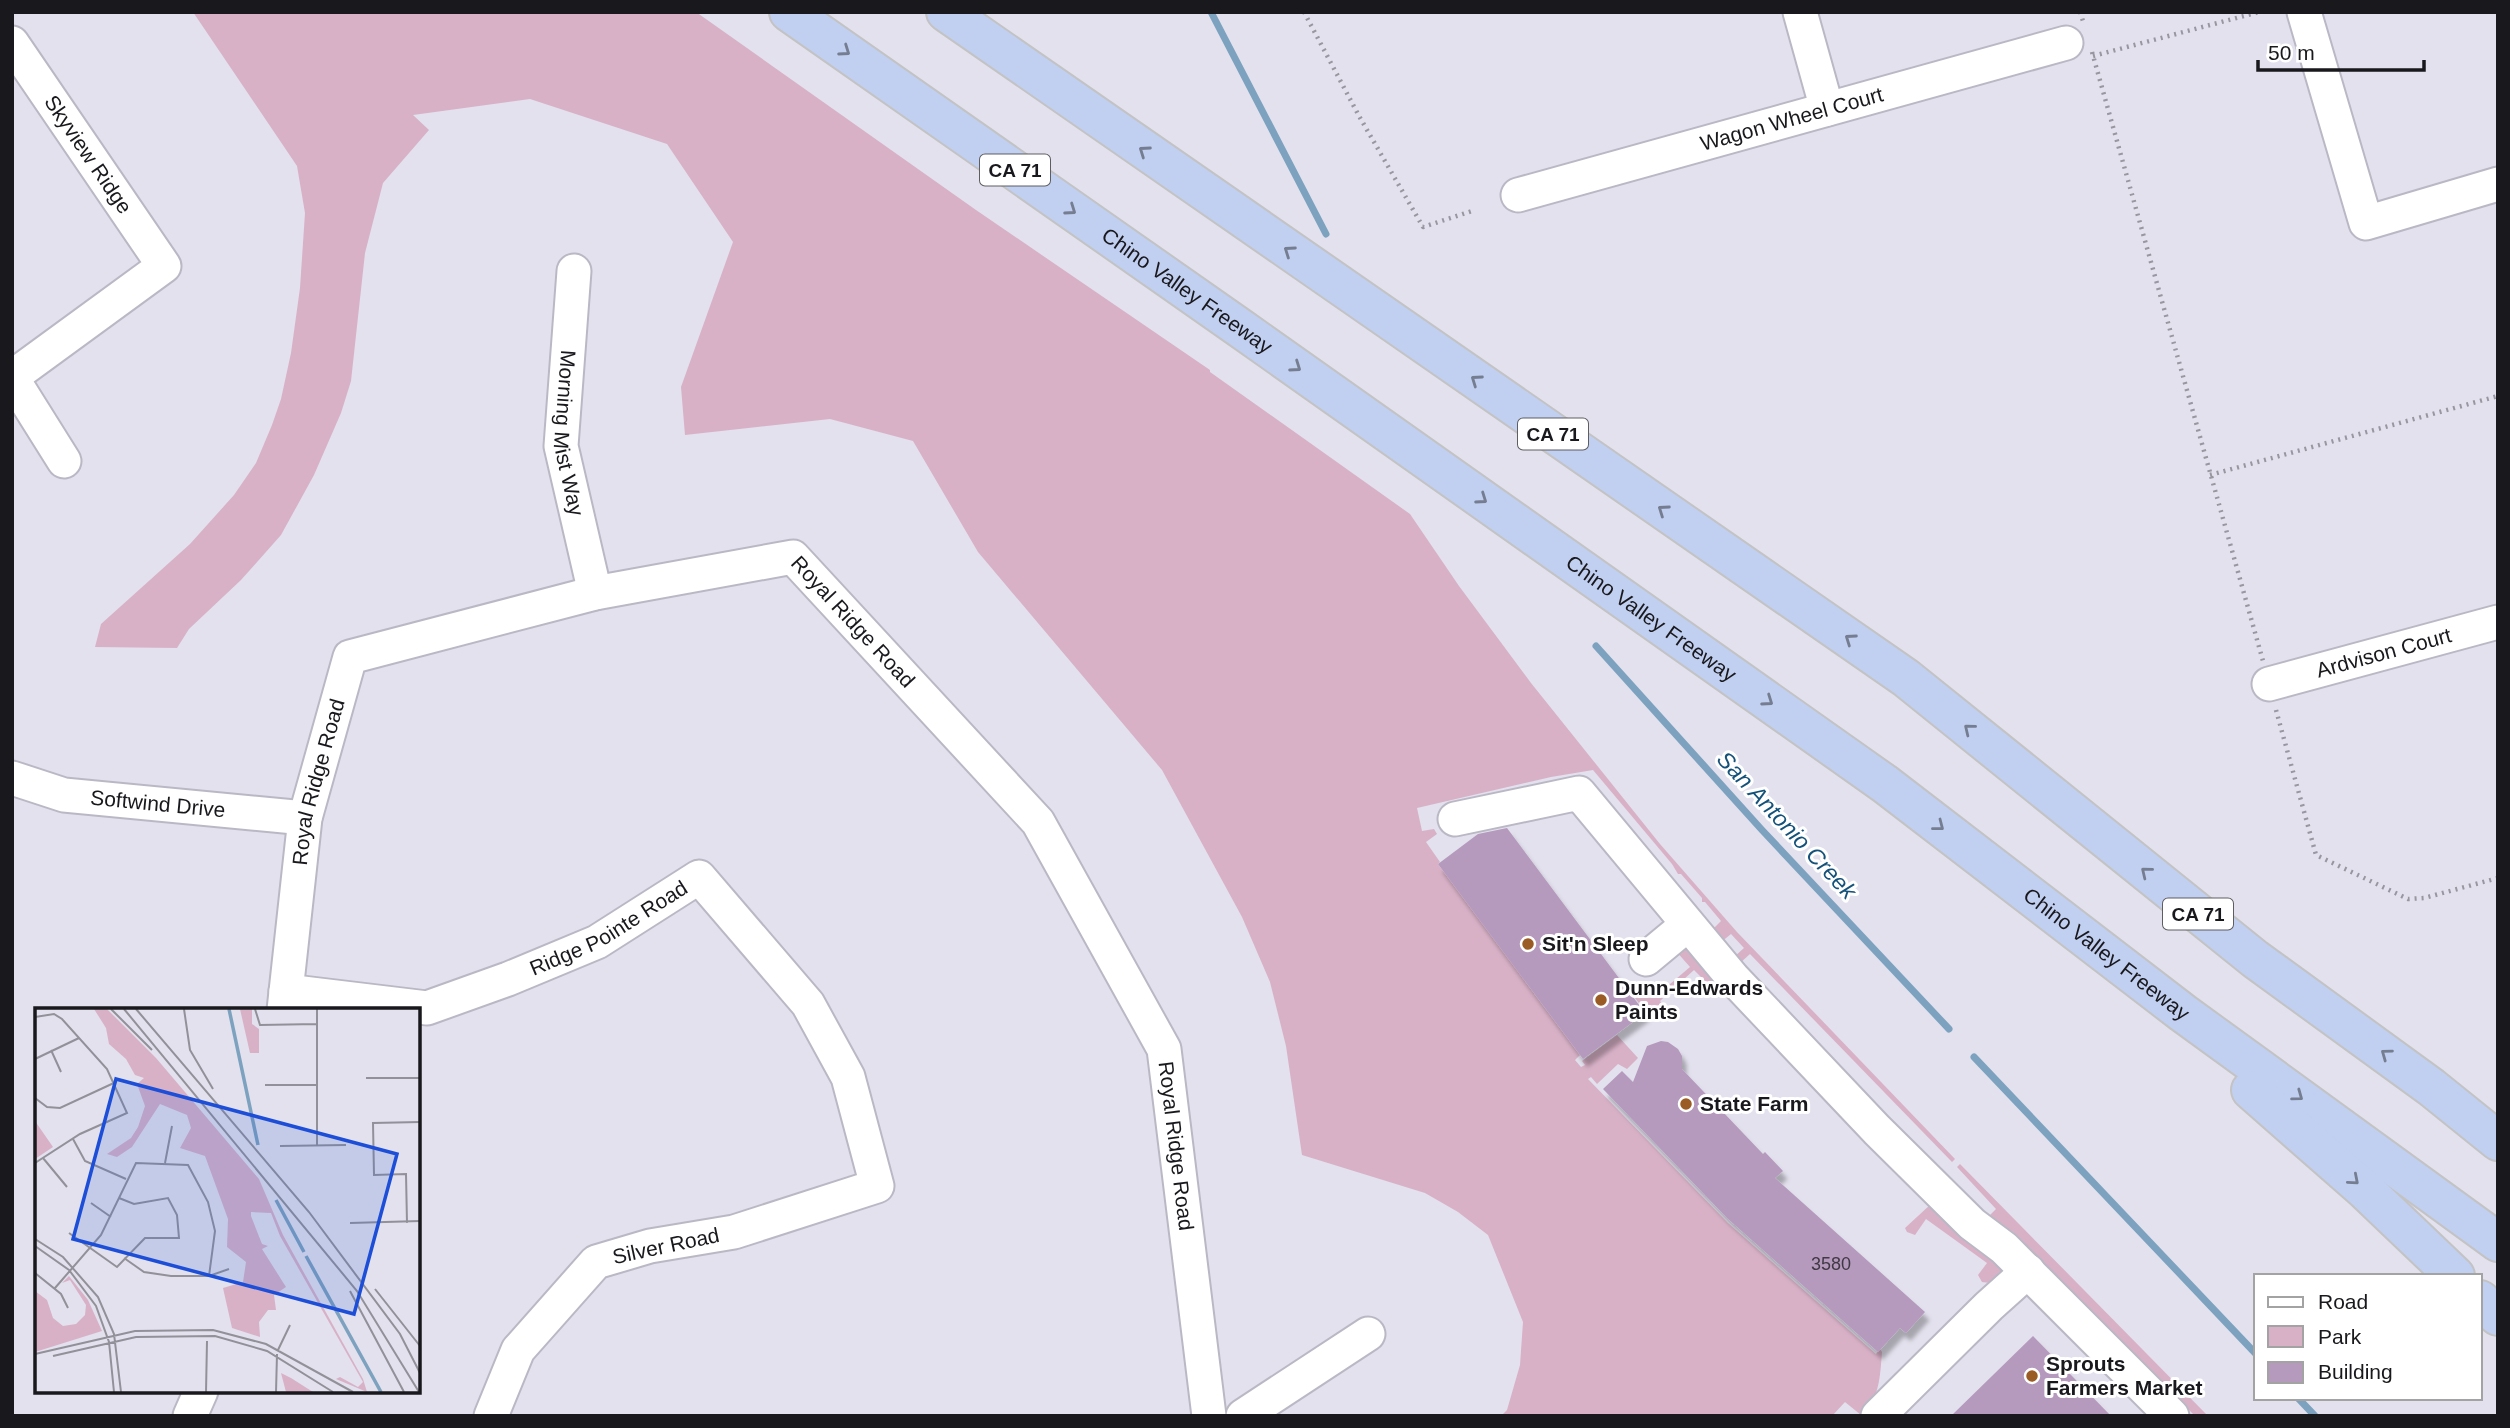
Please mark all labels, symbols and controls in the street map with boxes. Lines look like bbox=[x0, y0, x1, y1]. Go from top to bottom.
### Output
scale bar bbox=[2258, 28, 2424, 72]
text: 50 m bbox=[2268, 41, 2315, 64]
one-way arrow bbox=[837, 43, 850, 55]
street label: Wagon Wheel Court bbox=[1698, 82, 1886, 155]
street label: Skyview Ridge bbox=[40, 91, 137, 218]
one-way arrow bbox=[1139, 147, 1152, 159]
road number: CA 71 bbox=[980, 154, 1050, 186]
one-way arrow bbox=[1064, 202, 1077, 215]
street label: Chino Valley Freeway bbox=[1098, 223, 1277, 358]
one-way arrow bbox=[1284, 247, 1297, 259]
street label: Morning Mist Way bbox=[550, 349, 589, 518]
one-way arrow bbox=[1288, 359, 1301, 371]
one-way arrow bbox=[1471, 376, 1484, 388]
road number: CA 71 bbox=[1518, 418, 1588, 449]
one-way arrow bbox=[1474, 491, 1487, 503]
one-way arrow bbox=[1658, 506, 1671, 518]
street label: Chino Valley Freeway bbox=[1562, 550, 1741, 686]
street label: Royal Ridge Road bbox=[787, 551, 920, 692]
street label: Ardvison Court bbox=[2314, 623, 2454, 682]
one-way arrow bbox=[1845, 635, 1858, 647]
one-way arrow bbox=[1760, 693, 1773, 705]
street label: Royal Ridge Road bbox=[288, 696, 349, 866]
one-way arrow bbox=[1965, 725, 1978, 737]
water label: San Antonio Creek bbox=[1712, 746, 1863, 905]
street label: Softwind Drive bbox=[89, 786, 226, 821]
one-way arrow bbox=[1931, 817, 1944, 830]
one-way arrow bbox=[2142, 867, 2154, 880]
street label: Ridge Pointe Road bbox=[526, 876, 691, 980]
street label: Chino Valley Freeway bbox=[2019, 883, 2195, 1025]
road number: CA 71 bbox=[2163, 898, 2233, 930]
place label: Sit'n Sleep bbox=[1542, 932, 1649, 955]
marker: Sit'n Sleep bbox=[1520, 936, 1536, 952]
place label: Dunn-Edwards Paints bbox=[1615, 976, 1763, 1023]
marker: Dunn-Edwards Paints bbox=[1593, 992, 1609, 1008]
inset map bbox=[35, 1008, 420, 1393]
one-way arrow bbox=[2381, 1050, 2394, 1062]
street label: Royal Ridge Road bbox=[1155, 1060, 1198, 1232]
one-way arrow bbox=[2290, 1088, 2303, 1101]
place label: State Farm bbox=[1700, 1092, 1809, 1115]
marker: State Farm bbox=[1678, 1096, 1694, 1112]
one-way arrow bbox=[2346, 1172, 2359, 1184]
street label: Silver Road bbox=[610, 1223, 721, 1268]
house number: 3580 bbox=[1811, 1254, 1851, 1274]
legend bbox=[2254, 1274, 2482, 1400]
text: Road bbox=[2318, 1290, 2368, 1313]
text: Park bbox=[2318, 1325, 2362, 1348]
place label: Sprouts Farmers Market bbox=[2046, 1352, 2202, 1399]
text: Building bbox=[2318, 1360, 2393, 1383]
marker: Sprouts Farmers Market bbox=[2024, 1368, 2040, 1384]

